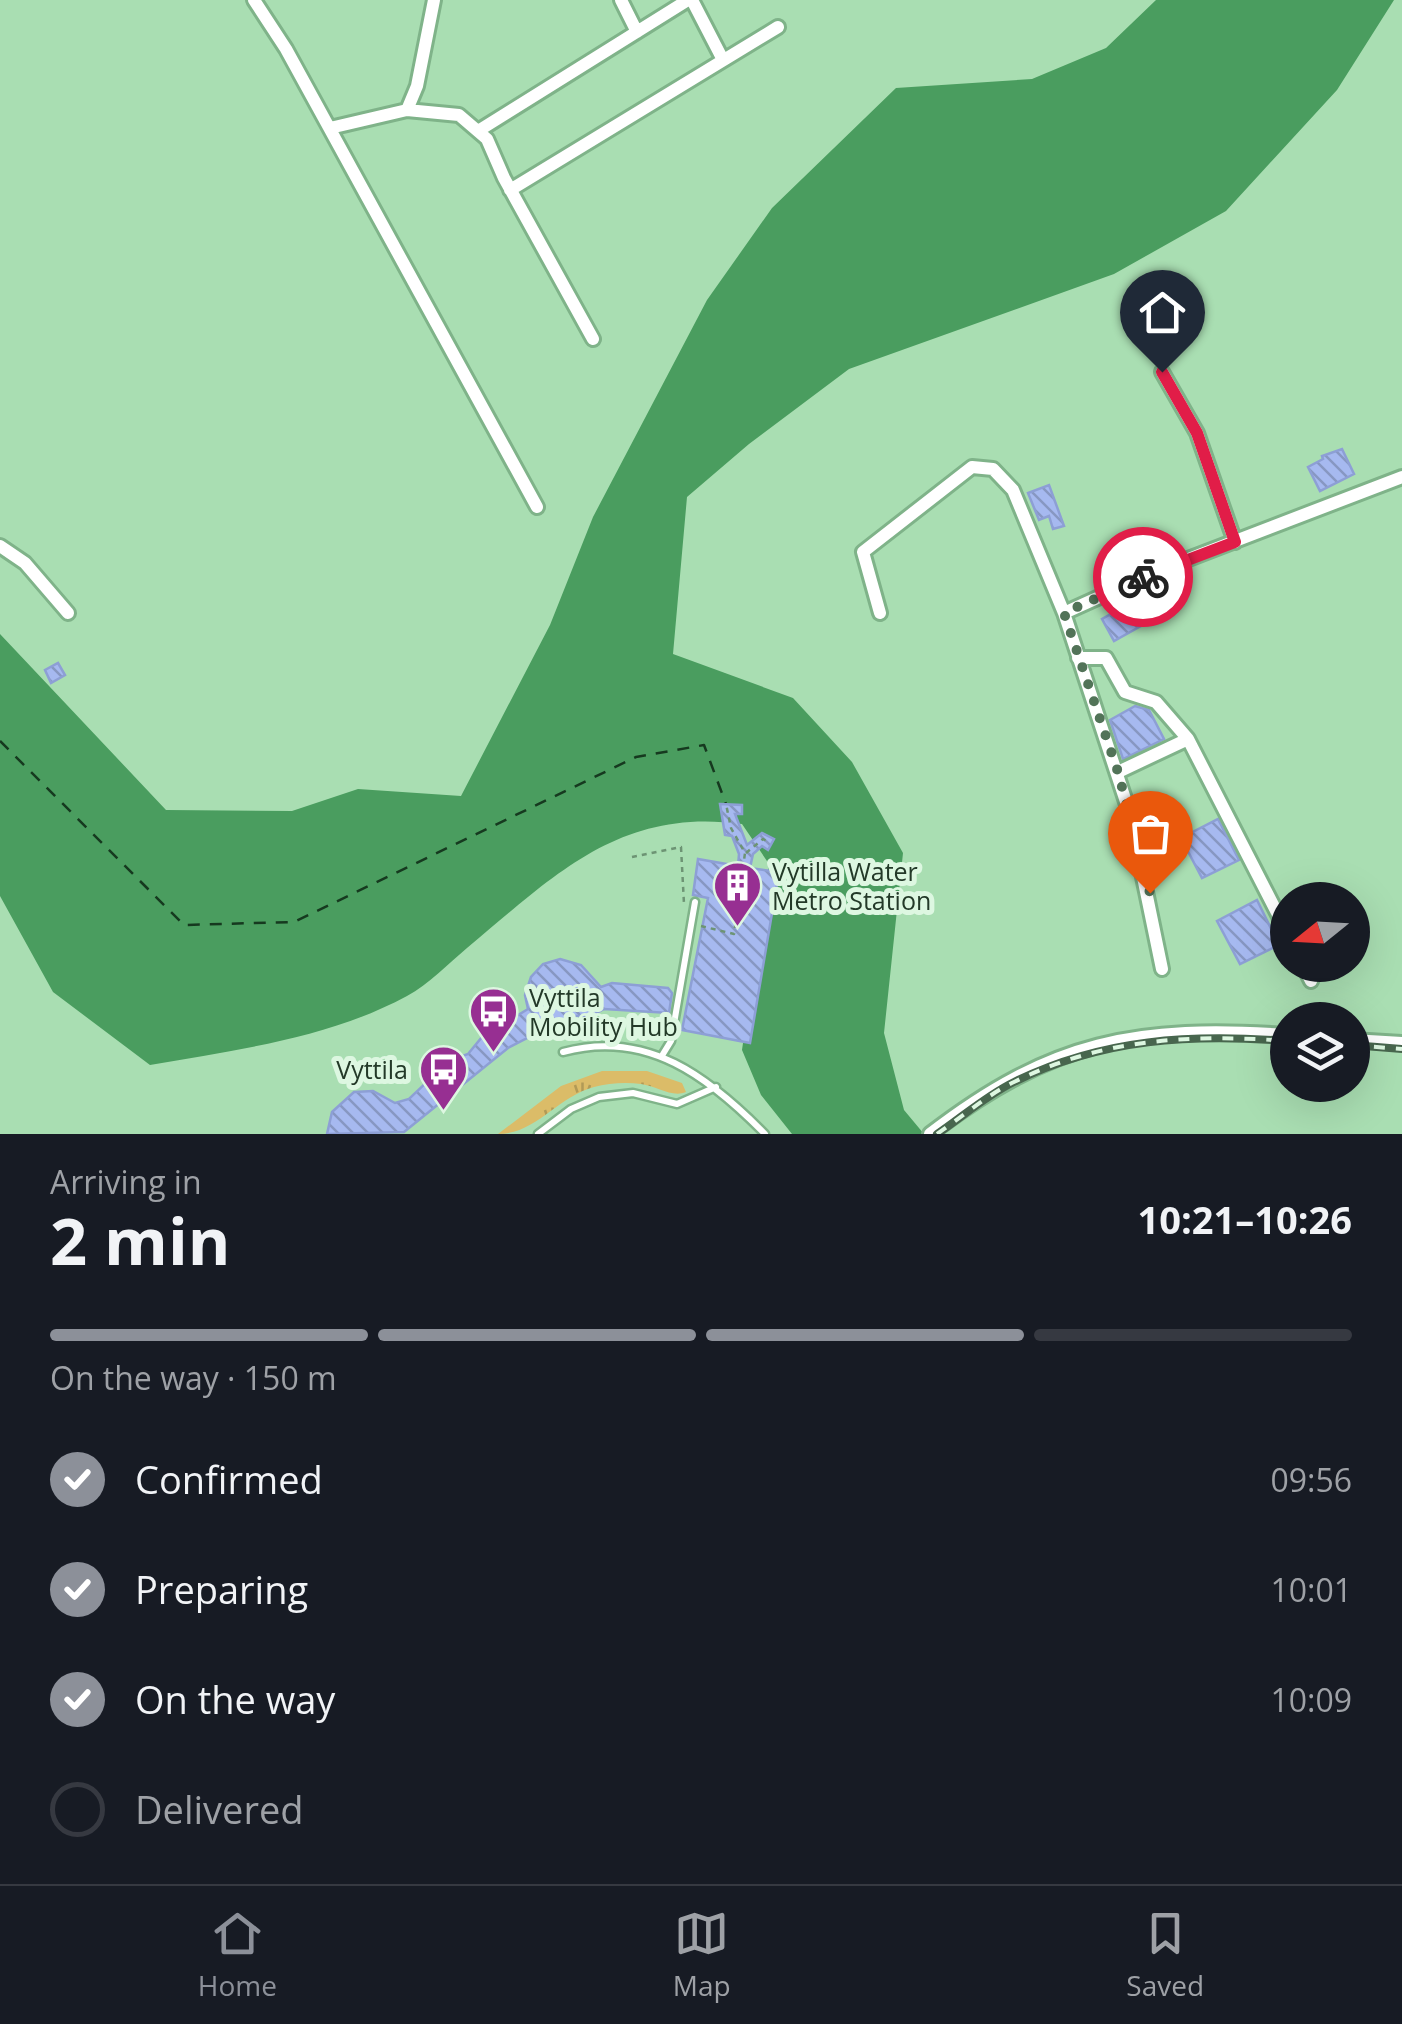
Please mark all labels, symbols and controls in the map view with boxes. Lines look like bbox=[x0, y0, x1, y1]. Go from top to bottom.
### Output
pin bbox=[1120, 270, 1205, 373]
icon: home bbox=[1135, 285, 1190, 340]
courier bbox=[1093, 527, 1193, 627]
icon: bike bbox=[1116, 550, 1171, 605]
pin bbox=[1108, 791, 1193, 894]
icon: bag bbox=[1123, 806, 1178, 861]
place label: Vytilla Water Metro Station bbox=[772, 854, 931, 917]
building icon: Vytilla Water Metro Station bbox=[711, 860, 763, 928]
north arrow bbox=[1270, 882, 1370, 982]
map controls bbox=[1270, 882, 1370, 1102]
place label: Vyttila Mobility Hub bbox=[529, 980, 678, 1043]
bus stop icon: Vyttila Mobility Hub bbox=[468, 986, 520, 1054]
button: layers bbox=[1270, 1002, 1370, 1102]
bus stop icon: Vyttila bbox=[417, 1044, 469, 1112]
place label: Vyttila bbox=[336, 1052, 408, 1086]
text: Arriving in bbox=[50, 1160, 202, 1203]
text: 10:21–10:26 bbox=[1138, 1193, 1352, 1245]
text: 2 min bbox=[50, 1196, 230, 1284]
text: On the way · 150 m bbox=[50, 1356, 337, 1399]
icon: check bbox=[50, 1452, 105, 1507]
text: Confirmed bbox=[135, 1453, 323, 1505]
text: 09:56 bbox=[1270, 1458, 1352, 1501]
icon: check bbox=[50, 1562, 105, 1617]
text: Preparing bbox=[135, 1563, 308, 1615]
text: 10:01 bbox=[1270, 1568, 1352, 1611]
icon: check bbox=[50, 1672, 105, 1727]
text: On the way bbox=[135, 1673, 335, 1725]
text: 10:09 bbox=[1270, 1678, 1352, 1721]
text: Delivered bbox=[135, 1783, 304, 1835]
tab: Home bbox=[198, 1906, 277, 2004]
tab: Map bbox=[673, 1906, 731, 2004]
tab: Saved bbox=[1126, 1906, 1204, 2004]

